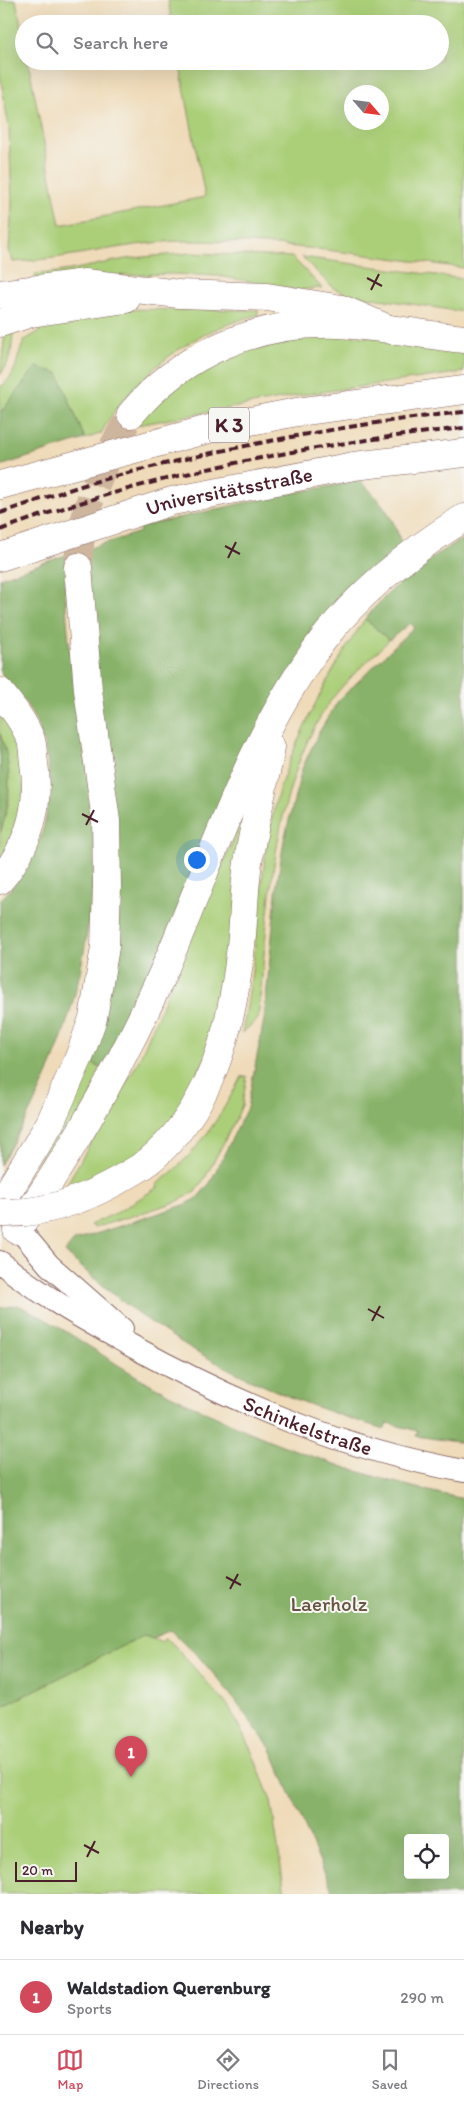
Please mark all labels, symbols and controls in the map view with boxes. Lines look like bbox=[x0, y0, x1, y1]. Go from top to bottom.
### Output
search box bbox=[15, 15, 449, 70]
icon: search bbox=[33, 29, 61, 57]
text: Search here bbox=[73, 31, 168, 54]
north arrow bbox=[344, 85, 389, 130]
road number: K 3 bbox=[209, 408, 249, 442]
street label: Universitätsstraße bbox=[143, 461, 315, 521]
your location bbox=[184, 847, 210, 873]
street label: Schinkelstraße bbox=[239, 1390, 375, 1461]
park label: Laerholz bbox=[291, 1591, 368, 1616]
pin: 1 bbox=[115, 1736, 147, 1777]
map controls bbox=[404, 1834, 449, 1879]
button: locate bbox=[404, 1834, 449, 1879]
scale bar bbox=[15, 1859, 78, 1882]
text: 20 m bbox=[22, 1862, 53, 1879]
text: Nearby bbox=[20, 1914, 84, 1939]
text: Waldstadion Querenburg bbox=[67, 1976, 270, 1999]
text: 1 bbox=[32, 1988, 40, 2007]
text: 290 m bbox=[400, 1988, 444, 2007]
text: Sports bbox=[67, 1999, 112, 2018]
tab: Map bbox=[56, 2046, 84, 2093]
tab: Directions bbox=[197, 2046, 259, 2093]
tab: Saved bbox=[372, 2046, 408, 2093]

